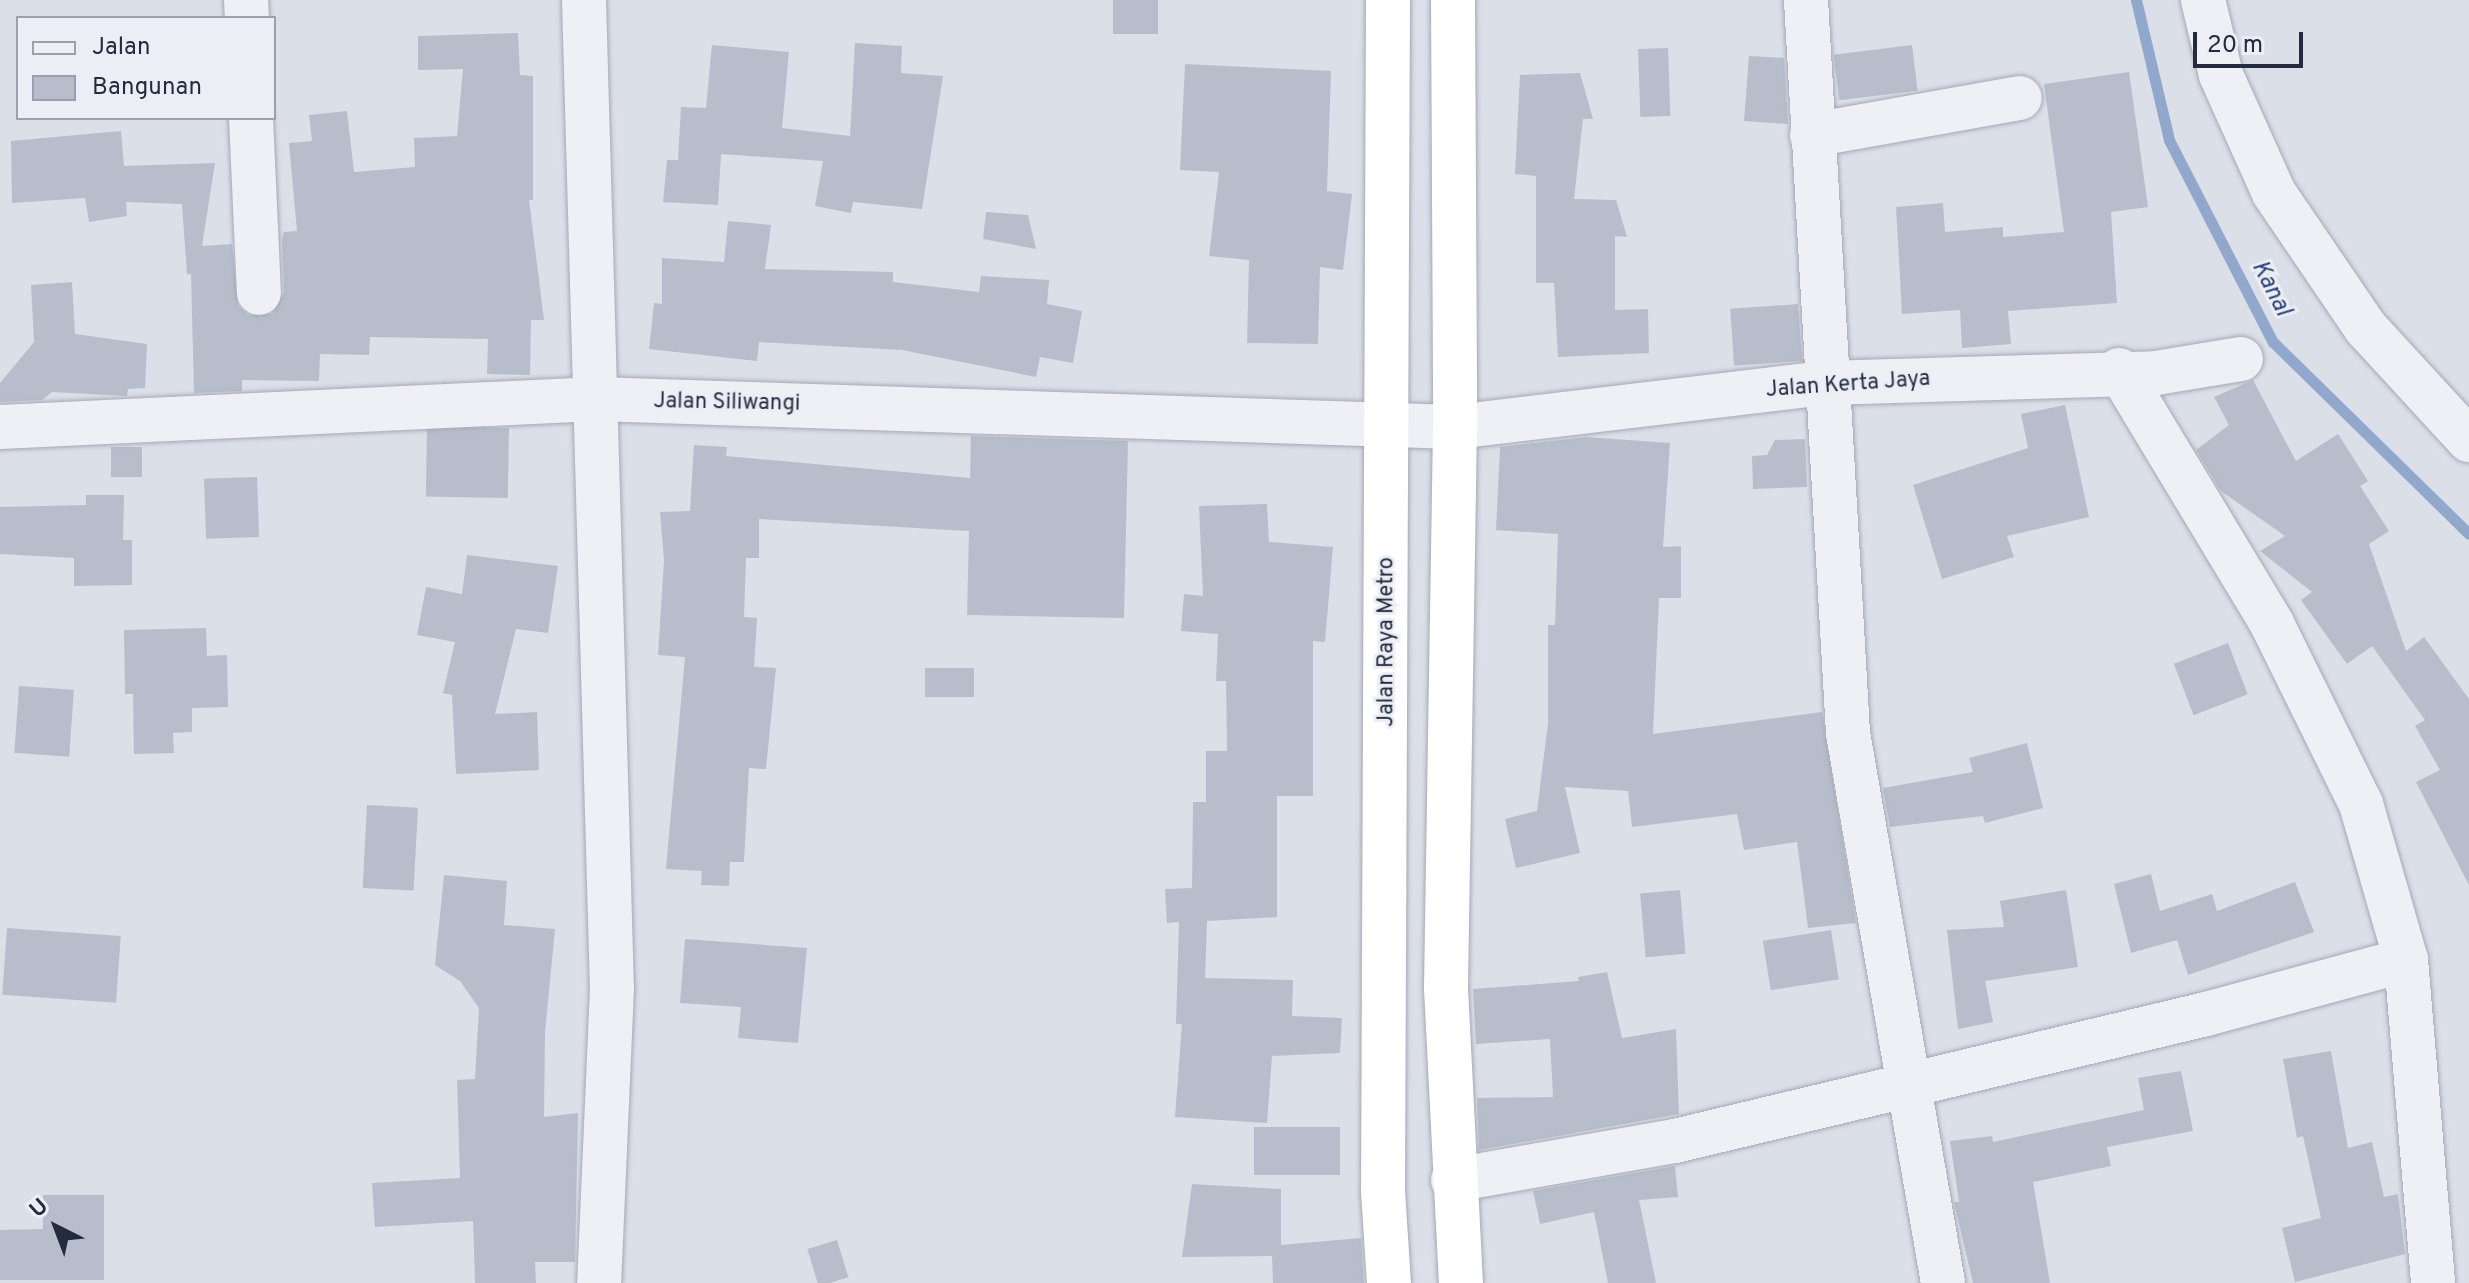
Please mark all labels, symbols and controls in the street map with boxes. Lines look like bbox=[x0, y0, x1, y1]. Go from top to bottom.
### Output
legend bbox=[16, 16, 276, 120]
scale bar bbox=[2197, 16, 2307, 66]
text: 20 m bbox=[2207, 31, 2263, 61]
text: Jalan bbox=[92, 33, 150, 63]
text: Bangunan bbox=[92, 73, 202, 103]
water label: Kanal bbox=[2244, 256, 2296, 322]
street label: Jalan Kerta Jaya bbox=[1765, 366, 1931, 404]
street label: Jalan Siliwangi bbox=[653, 389, 801, 417]
street label: Jalan Raya Metro bbox=[1374, 557, 1400, 727]
north arrow bbox=[16, 1187, 96, 1267]
text: U bbox=[25, 1194, 54, 1224]

